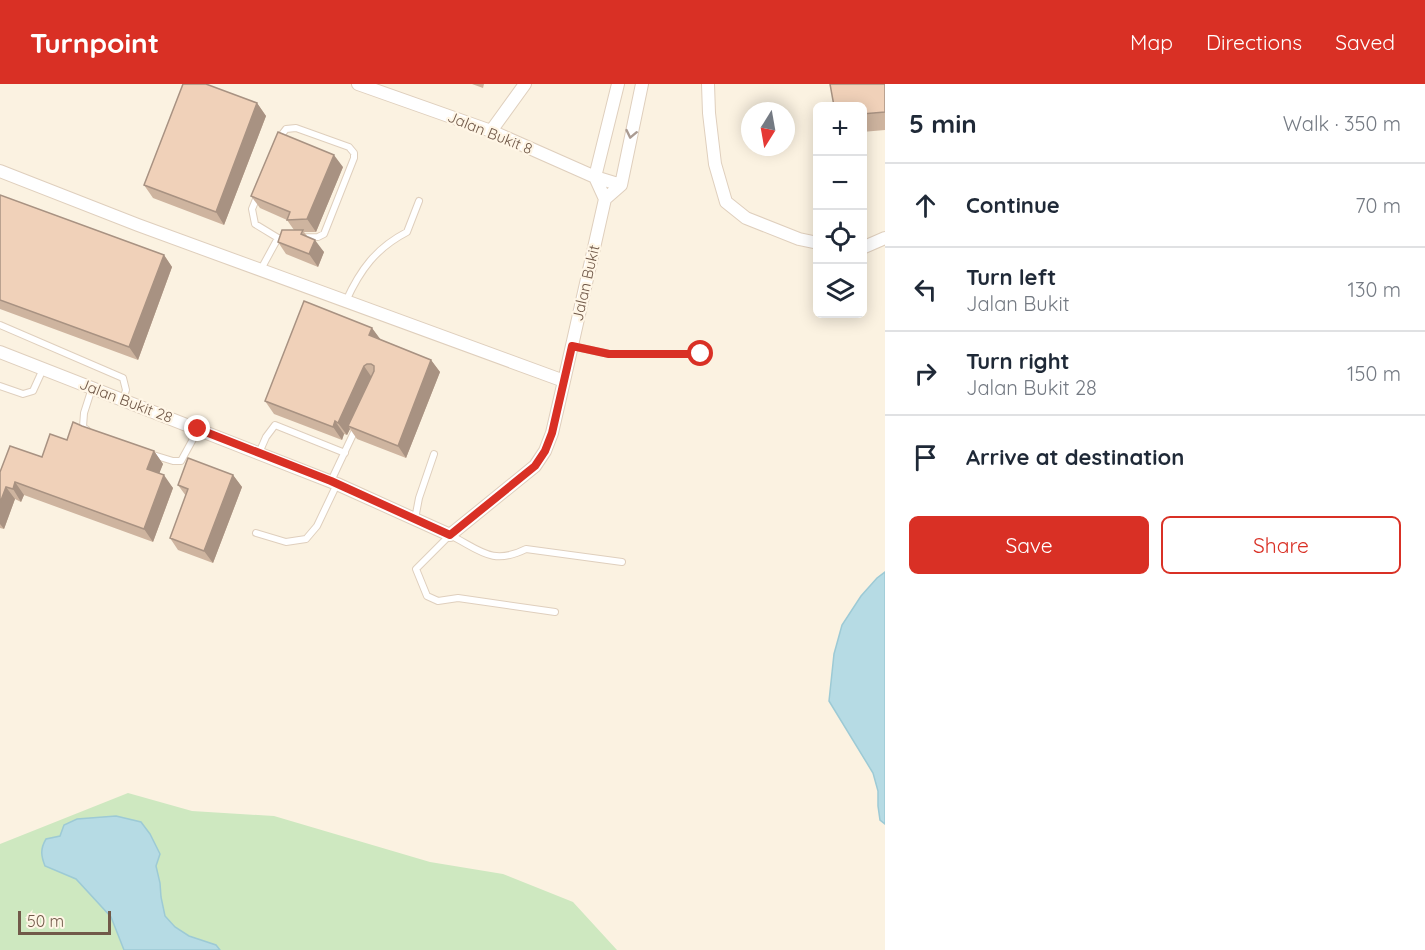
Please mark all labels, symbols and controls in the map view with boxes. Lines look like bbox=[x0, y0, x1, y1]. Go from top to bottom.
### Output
text: Turnpoint bbox=[30, 25, 159, 60]
text: Map bbox=[1130, 29, 1173, 55]
text: Directions bbox=[1206, 29, 1302, 55]
text: Saved bbox=[1335, 29, 1395, 55]
north arrow bbox=[741, 102, 795, 156]
map controls bbox=[813, 102, 867, 318]
button: + bbox=[813, 102, 867, 156]
street label: Jalan Bukit 8 bbox=[445, 107, 535, 158]
text: 5 min bbox=[909, 107, 977, 140]
text: Walk · 350 m bbox=[1283, 111, 1401, 136]
one-way arrow bbox=[625, 129, 638, 139]
button: − bbox=[813, 156, 867, 210]
icon: ahead bbox=[909, 189, 942, 222]
text: Continue bbox=[966, 191, 1060, 219]
text: 70 m bbox=[1355, 193, 1401, 218]
button: locate bbox=[813, 210, 867, 264]
street label: Jalan Bukit bbox=[568, 243, 603, 323]
text: Turn left bbox=[966, 263, 1056, 291]
button: layers bbox=[813, 264, 867, 318]
icon: left bbox=[909, 273, 942, 306]
text: 130 m bbox=[1348, 277, 1401, 302]
text: Jalan Bukit bbox=[966, 291, 1069, 316]
route start bbox=[687, 340, 713, 366]
text: Turn right bbox=[966, 347, 1070, 375]
icon: right bbox=[909, 357, 942, 390]
text: 150 m bbox=[1347, 361, 1401, 386]
street label: Jalan Bukit 28 bbox=[77, 374, 175, 427]
text: Jalan Bukit 28 bbox=[966, 375, 1097, 400]
route end bbox=[184, 415, 210, 441]
icon: arrive bbox=[909, 441, 942, 474]
text: Arrive at destination bbox=[966, 443, 1184, 471]
button: Save bbox=[909, 516, 1149, 574]
button: Share bbox=[1161, 516, 1401, 574]
scale bar bbox=[18, 908, 111, 936]
text: 50 m bbox=[27, 911, 64, 931]

